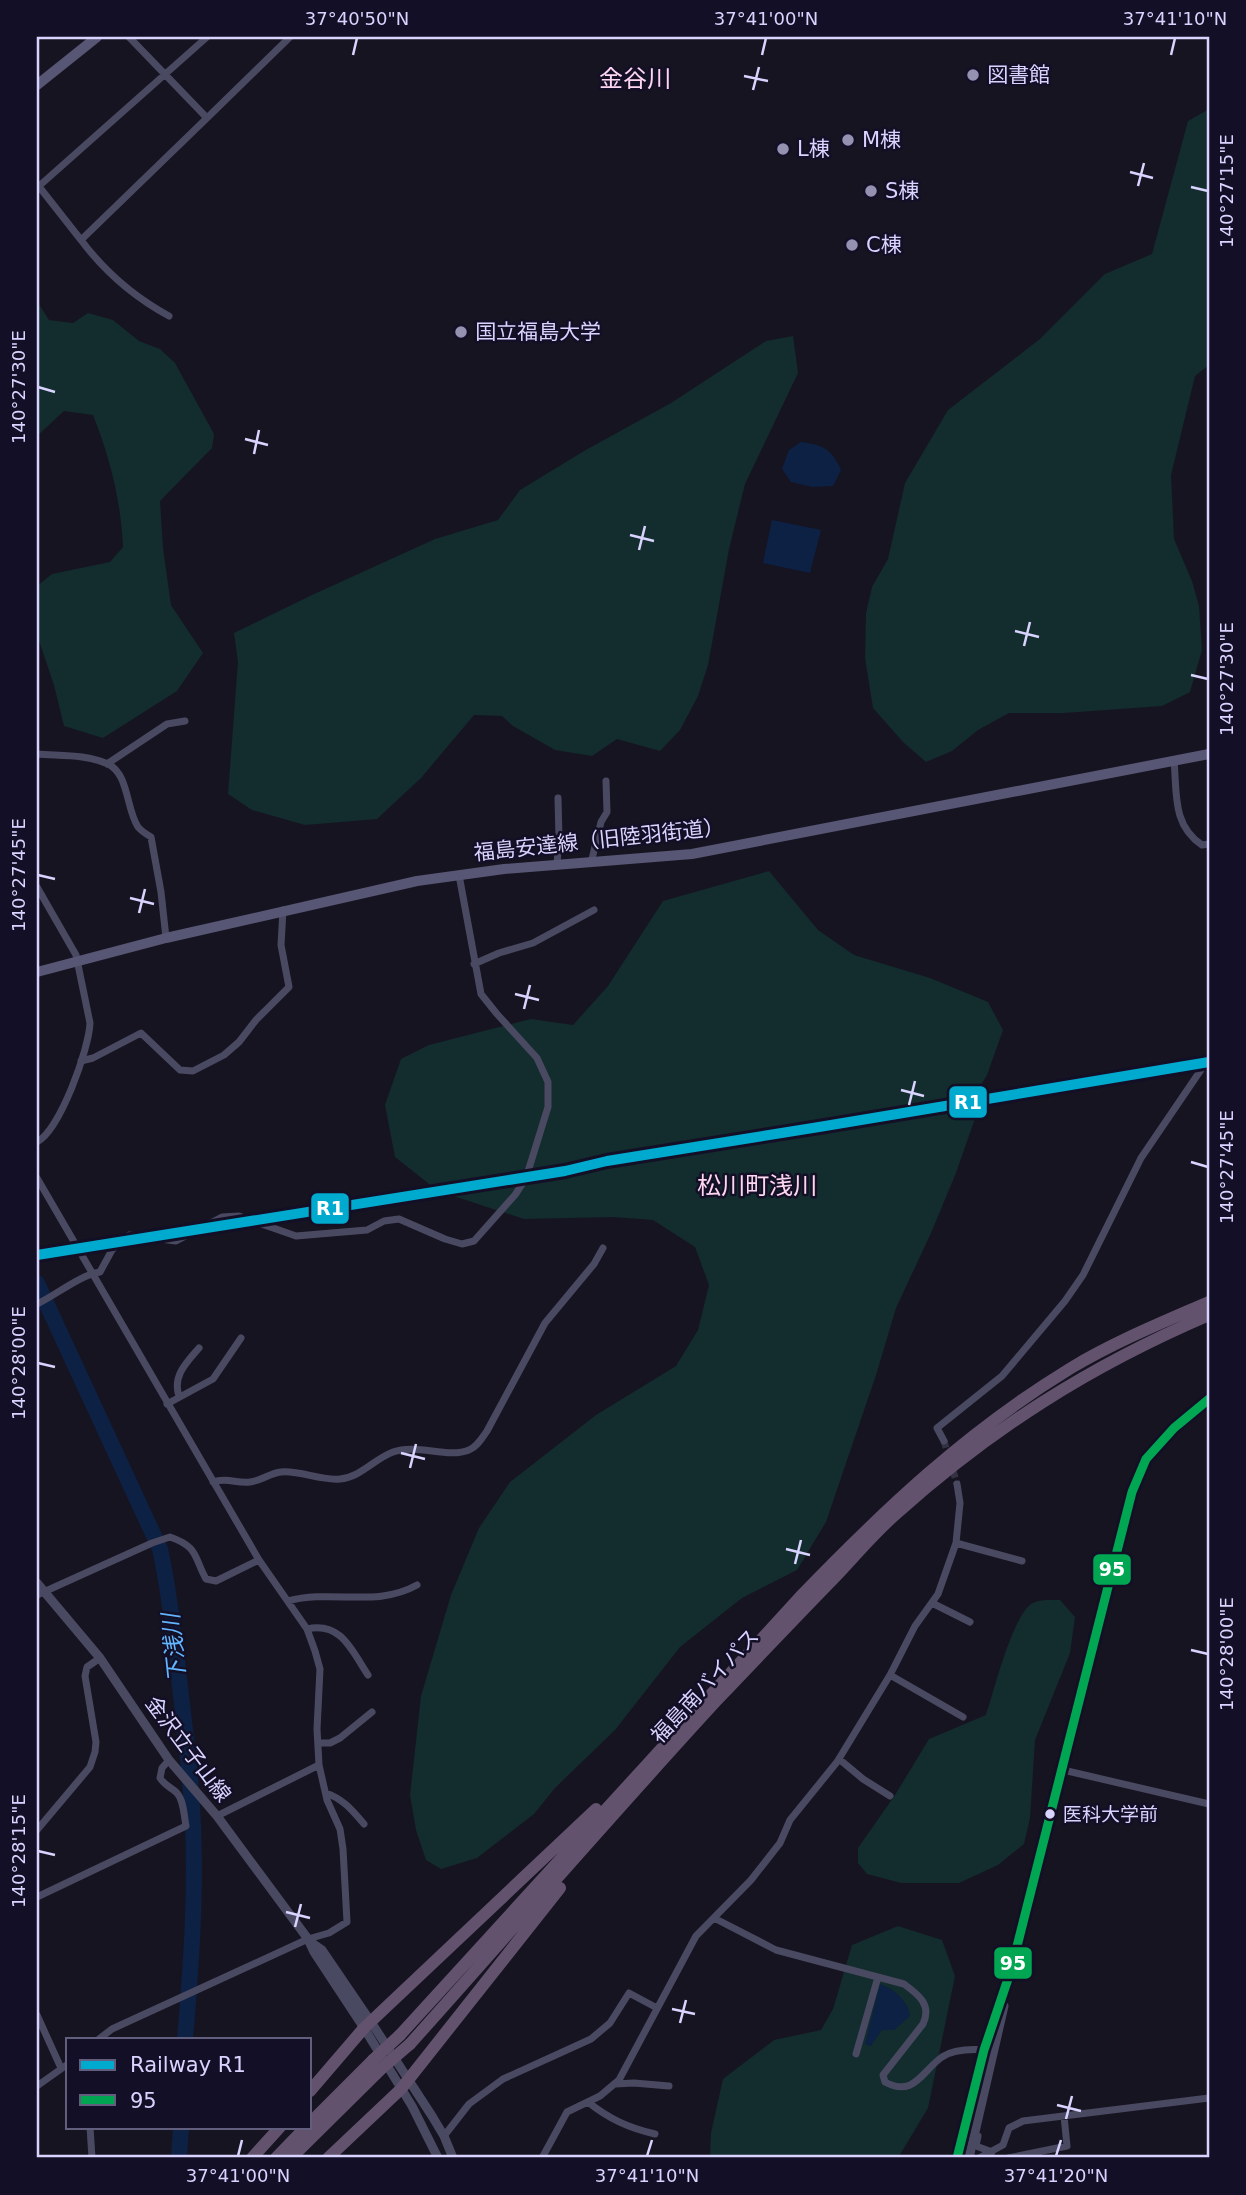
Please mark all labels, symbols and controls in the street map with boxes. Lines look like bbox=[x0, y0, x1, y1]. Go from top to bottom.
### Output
text: 37°40'50"N bbox=[305, 8, 409, 29]
text: 37°41'00"N bbox=[714, 8, 818, 29]
text: 37°41'10"N bbox=[1123, 8, 1227, 29]
place label: 図書館 bbox=[987, 63, 1050, 87]
district label: 金谷川 bbox=[599, 65, 671, 93]
marker: 図書館 bbox=[965, 67, 981, 83]
place label: M棟 bbox=[862, 128, 901, 152]
marker: M棟 bbox=[840, 132, 856, 148]
text: 140°27'15"E bbox=[1216, 134, 1237, 248]
place label: L棟 bbox=[797, 137, 830, 161]
marker: L棟 bbox=[775, 141, 791, 157]
place label: S棟 bbox=[885, 179, 919, 203]
marker: S棟 bbox=[863, 183, 879, 199]
place label: C棟 bbox=[866, 233, 902, 257]
marker: C棟 bbox=[844, 237, 860, 253]
place label: 国立福島大学 bbox=[475, 320, 601, 344]
marker: 国立福島大学 bbox=[453, 324, 469, 340]
text: 140°27'30"E bbox=[8, 330, 29, 444]
text: 140°27'30"E bbox=[1216, 622, 1237, 736]
street label: 福島安達線（旧陸羽街道） bbox=[472, 815, 726, 865]
text: 140°27'45"E bbox=[8, 818, 29, 932]
line badge: R1 bbox=[948, 1085, 988, 1119]
text: R1 bbox=[954, 1091, 982, 1113]
text: 140°27'45"E bbox=[1216, 1110, 1237, 1224]
district label: 松川町浅川 bbox=[697, 1172, 817, 1200]
line badge: R1 bbox=[310, 1192, 350, 1225]
text: R1 bbox=[316, 1197, 344, 1219]
text: 140°28'00"E bbox=[8, 1306, 29, 1420]
line badge: 95 bbox=[1092, 1553, 1132, 1586]
text: 95 bbox=[1099, 1558, 1125, 1580]
text: 140°28'00"E bbox=[1216, 1597, 1237, 1711]
water label: 下浅川 bbox=[157, 1609, 191, 1684]
street label: 福島南バイパス bbox=[646, 1624, 764, 1748]
street label: 金沢立子山線 bbox=[141, 1691, 235, 1807]
text: 140°28'15"E bbox=[8, 1794, 29, 1908]
place label: 医科大学前 bbox=[1063, 1803, 1158, 1825]
marker: 医科大学前 bbox=[1043, 1807, 1057, 1821]
line badge: 95 bbox=[993, 1946, 1033, 1980]
text: 95 bbox=[1000, 1952, 1026, 1974]
legend bbox=[66, 2038, 312, 2128]
text: Railway R1 bbox=[130, 2053, 246, 2077]
text: 95 bbox=[130, 2089, 157, 2113]
text: 37°41'00"N bbox=[186, 2165, 290, 2186]
text: 37°41'10"N bbox=[595, 2165, 699, 2186]
text: 37°41'20"N bbox=[1004, 2165, 1108, 2186]

